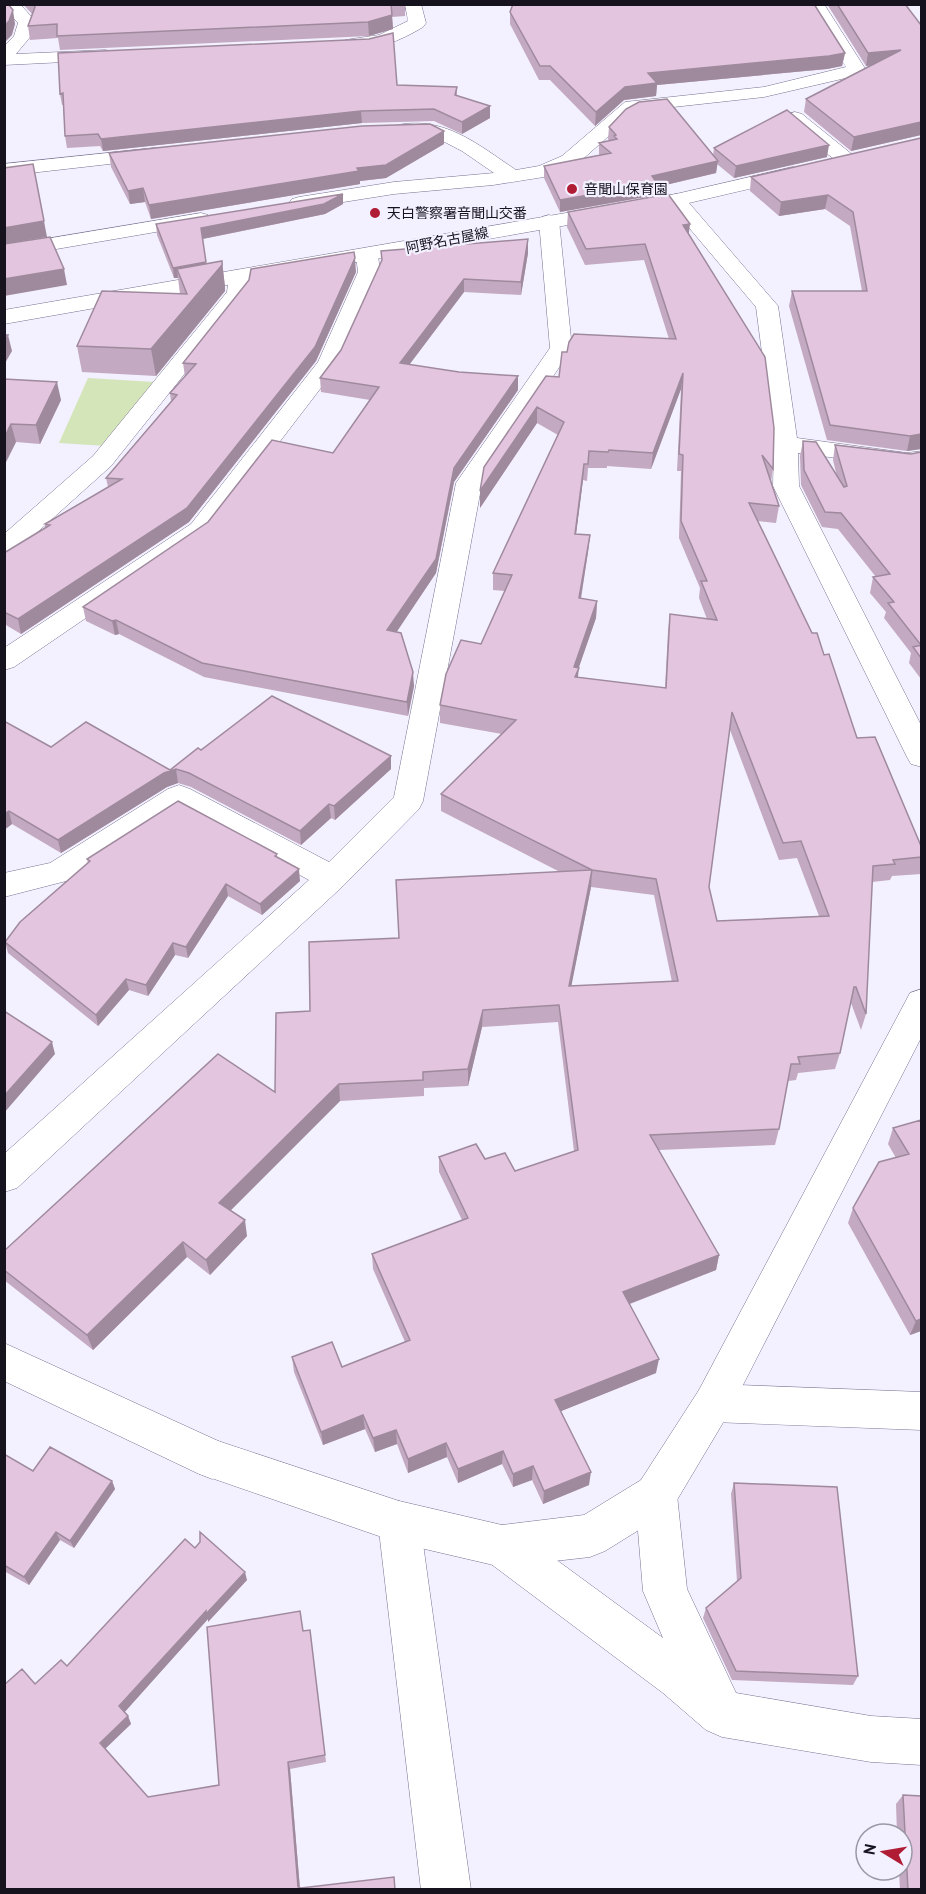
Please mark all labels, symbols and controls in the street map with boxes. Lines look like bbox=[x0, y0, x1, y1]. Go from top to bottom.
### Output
place label: 音聞山保育園 bbox=[584, 180, 668, 198]
marker: 音聞山保育園 bbox=[565, 182, 579, 196]
place label: 天白警察署音聞山交番 bbox=[387, 204, 527, 222]
marker: 天白警察署音聞山交番 bbox=[368, 206, 382, 220]
street label: 阿野名古屋線 bbox=[404, 223, 490, 257]
north arrow bbox=[854, 1822, 914, 1882]
text: N bbox=[858, 1842, 880, 1856]

